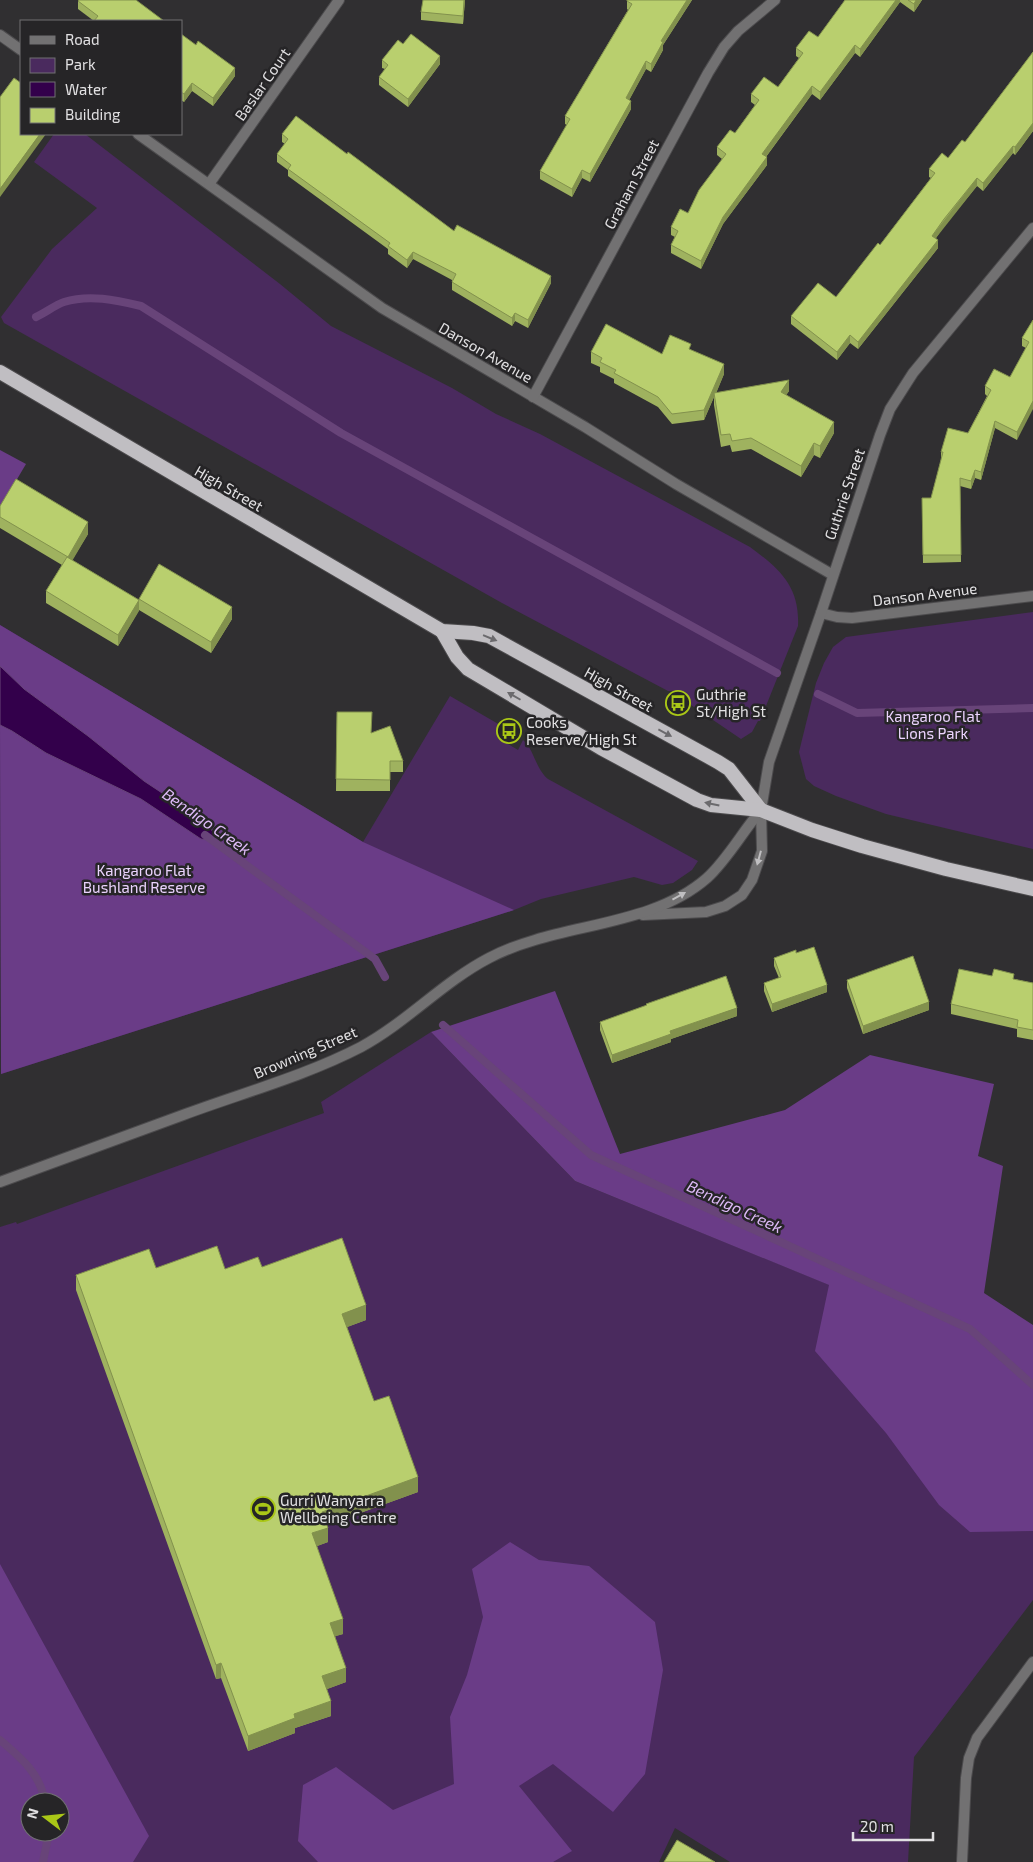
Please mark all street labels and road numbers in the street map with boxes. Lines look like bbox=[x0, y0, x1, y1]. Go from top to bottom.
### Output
street label: Baslar Court bbox=[230, 44, 294, 124]
street label: Graham Street bbox=[600, 136, 662, 232]
street label: Danson Avenue bbox=[436, 318, 536, 386]
street label: Guthrie Street bbox=[820, 446, 868, 542]
street label: High Street bbox=[192, 461, 267, 515]
street label: Danson Avenue bbox=[872, 579, 978, 609]
street label: High Street bbox=[581, 663, 657, 715]
street label: Browning Street bbox=[251, 1022, 360, 1082]

